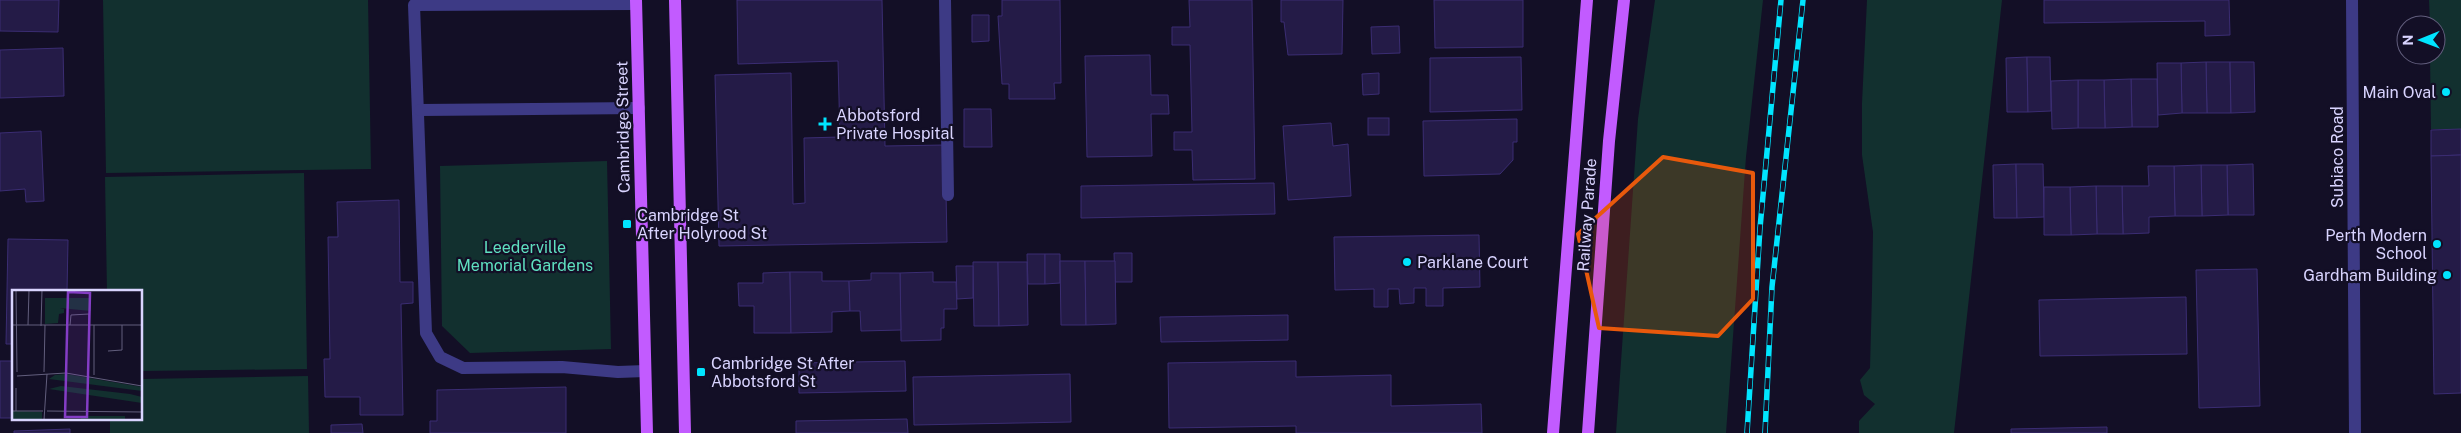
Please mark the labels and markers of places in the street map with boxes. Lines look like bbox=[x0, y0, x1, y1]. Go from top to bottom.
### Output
place label: Main Oval bbox=[2363, 83, 2436, 102]
marker: Main Oval bbox=[2440, 86, 2452, 98]
place label: Abbotsford Private Hospital bbox=[836, 106, 954, 143]
marker: Abbotsford Private Hospital bbox=[818, 117, 832, 131]
place label: Cambridge St After Holyrood St bbox=[637, 206, 767, 243]
marker: Cambridge St After Holyrood St bbox=[621, 218, 633, 230]
place label: Perth Modern School bbox=[2325, 226, 2427, 263]
marker: Perth Modern School bbox=[2431, 238, 2443, 250]
place label: Parklane Court bbox=[1417, 253, 1528, 272]
marker: Parklane Court bbox=[1401, 256, 1413, 268]
place label: Gardham Building bbox=[2303, 266, 2437, 285]
marker: Gardham Building bbox=[2441, 269, 2453, 281]
place label: Cambridge St After Abbotsford St bbox=[711, 354, 855, 391]
marker: Cambridge St After Abbotsford St bbox=[695, 366, 707, 378]

